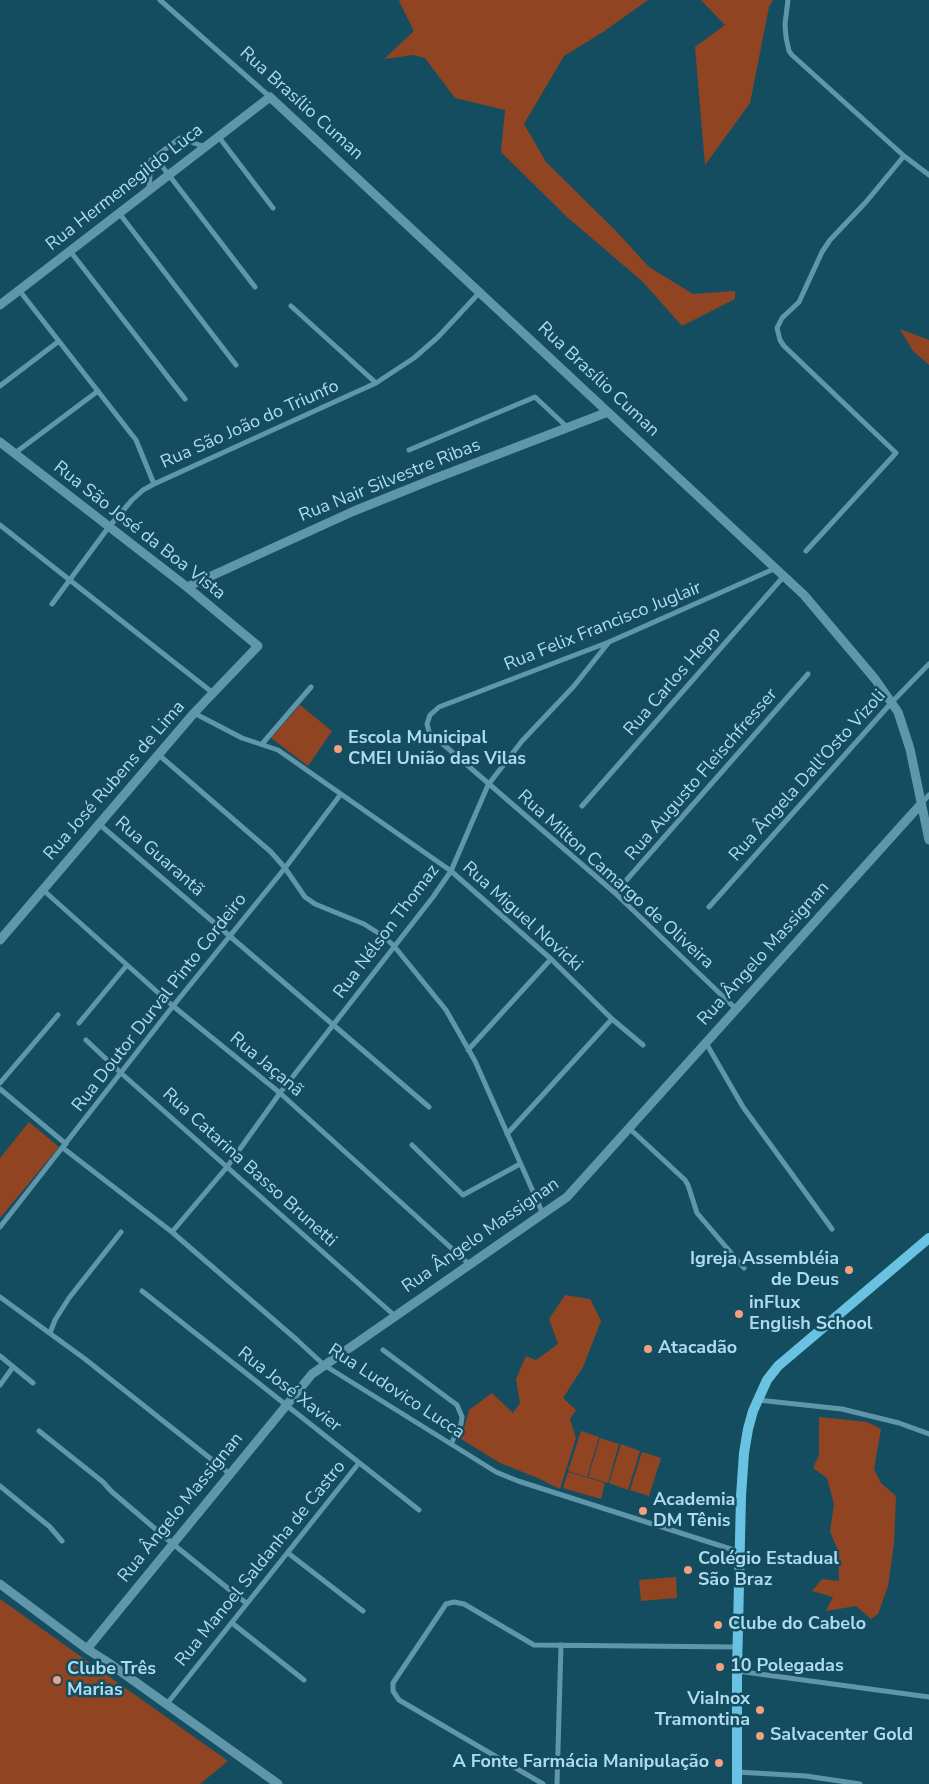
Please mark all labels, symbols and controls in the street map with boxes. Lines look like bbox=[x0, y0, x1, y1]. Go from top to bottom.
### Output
street label: Rua Brasílio Cuman bbox=[235, 43, 367, 165]
street label: Rua Hermenegildo Luca bbox=[42, 120, 208, 256]
street label: Rua Brasílio Cuman bbox=[533, 318, 663, 442]
street label: Rua São João do Triunfo bbox=[158, 376, 342, 474]
street label: Rua Nair Silvestre Ribas bbox=[296, 435, 484, 527]
street label: Rua São José da Boa Vista bbox=[49, 457, 229, 605]
street label: Rua Felix Francisco Juglair bbox=[501, 578, 705, 676]
street label: Rua Carlos Hepp bbox=[620, 623, 726, 741]
street label: Rua Augusto Fleischfresser bbox=[621, 685, 783, 865]
street label: Rua Ângela Dall'Osto Vizoli bbox=[725, 686, 891, 866]
street label: Rua José Rubens de Lima bbox=[40, 697, 190, 865]
place label: Escola Municipal CMEI União das Vilas bbox=[348, 728, 526, 771]
marker: Escola Municipal CMEI União das Vilas bbox=[332, 743, 344, 755]
street label: Rua Milton Camargo de Oliveira bbox=[512, 786, 718, 974]
street label: Rua Guarantã bbox=[110, 812, 208, 902]
street label: Rua Miguel Novicki bbox=[457, 857, 587, 977]
street label: Rua Nélson Thomaz bbox=[330, 861, 444, 1003]
street label: Rua Ângelo Massignan bbox=[694, 877, 834, 1031]
street label: Rua Doutor Durval Pinto Cordeiro bbox=[68, 890, 252, 1116]
street label: Rua Jaçanã bbox=[225, 1028, 307, 1102]
street label: Rua Catarina Basso Brunetti bbox=[157, 1084, 341, 1252]
street label: Rua Ângelo Massignan bbox=[398, 1174, 564, 1298]
place label: Igreja Assembléia de Deus bbox=[690, 1249, 839, 1292]
marker: Igreja Assembléia de Deus bbox=[843, 1264, 855, 1276]
place label: inFlux English School bbox=[749, 1293, 873, 1336]
marker: inFlux English School bbox=[733, 1308, 745, 1320]
place label: Atacadão bbox=[658, 1338, 737, 1360]
street label: Rua Ludovico Lucca bbox=[324, 1340, 468, 1444]
street label: Rua José Xavier bbox=[233, 1343, 345, 1437]
marker: Atacadão bbox=[642, 1343, 654, 1355]
street label: Rua Ângelo Massignan bbox=[114, 1429, 248, 1587]
street label: Rua Manoel Saldanha de Castro bbox=[171, 1457, 351, 1671]
place label: Academia DM Tênis bbox=[653, 1490, 735, 1532]
marker: Academia DM Tênis bbox=[637, 1505, 649, 1517]
place label: Colégio Estadual São Braz bbox=[698, 1549, 839, 1592]
marker: Colégio Estadual São Braz bbox=[682, 1564, 694, 1576]
place label: Clube do Cabelo bbox=[728, 1614, 866, 1636]
marker: Clube do Cabelo bbox=[712, 1619, 724, 1631]
place label: 10 Polegadas bbox=[730, 1656, 844, 1678]
place label: Clube Três Marias bbox=[67, 1659, 156, 1702]
marker: 10 Polegadas bbox=[714, 1661, 726, 1673]
marker: Clube Três Marias bbox=[51, 1674, 63, 1686]
place label: ViaInox Tramontina bbox=[655, 1689, 750, 1732]
marker: ViaInox Tramontina bbox=[754, 1704, 766, 1716]
place label: Salvacenter Gold bbox=[770, 1725, 913, 1747]
marker: Salvacenter Gold bbox=[754, 1730, 766, 1742]
place label: A Fonte Farmácia Manipulação bbox=[452, 1752, 709, 1774]
marker: A Fonte Farmácia Manipulação bbox=[713, 1757, 725, 1769]

